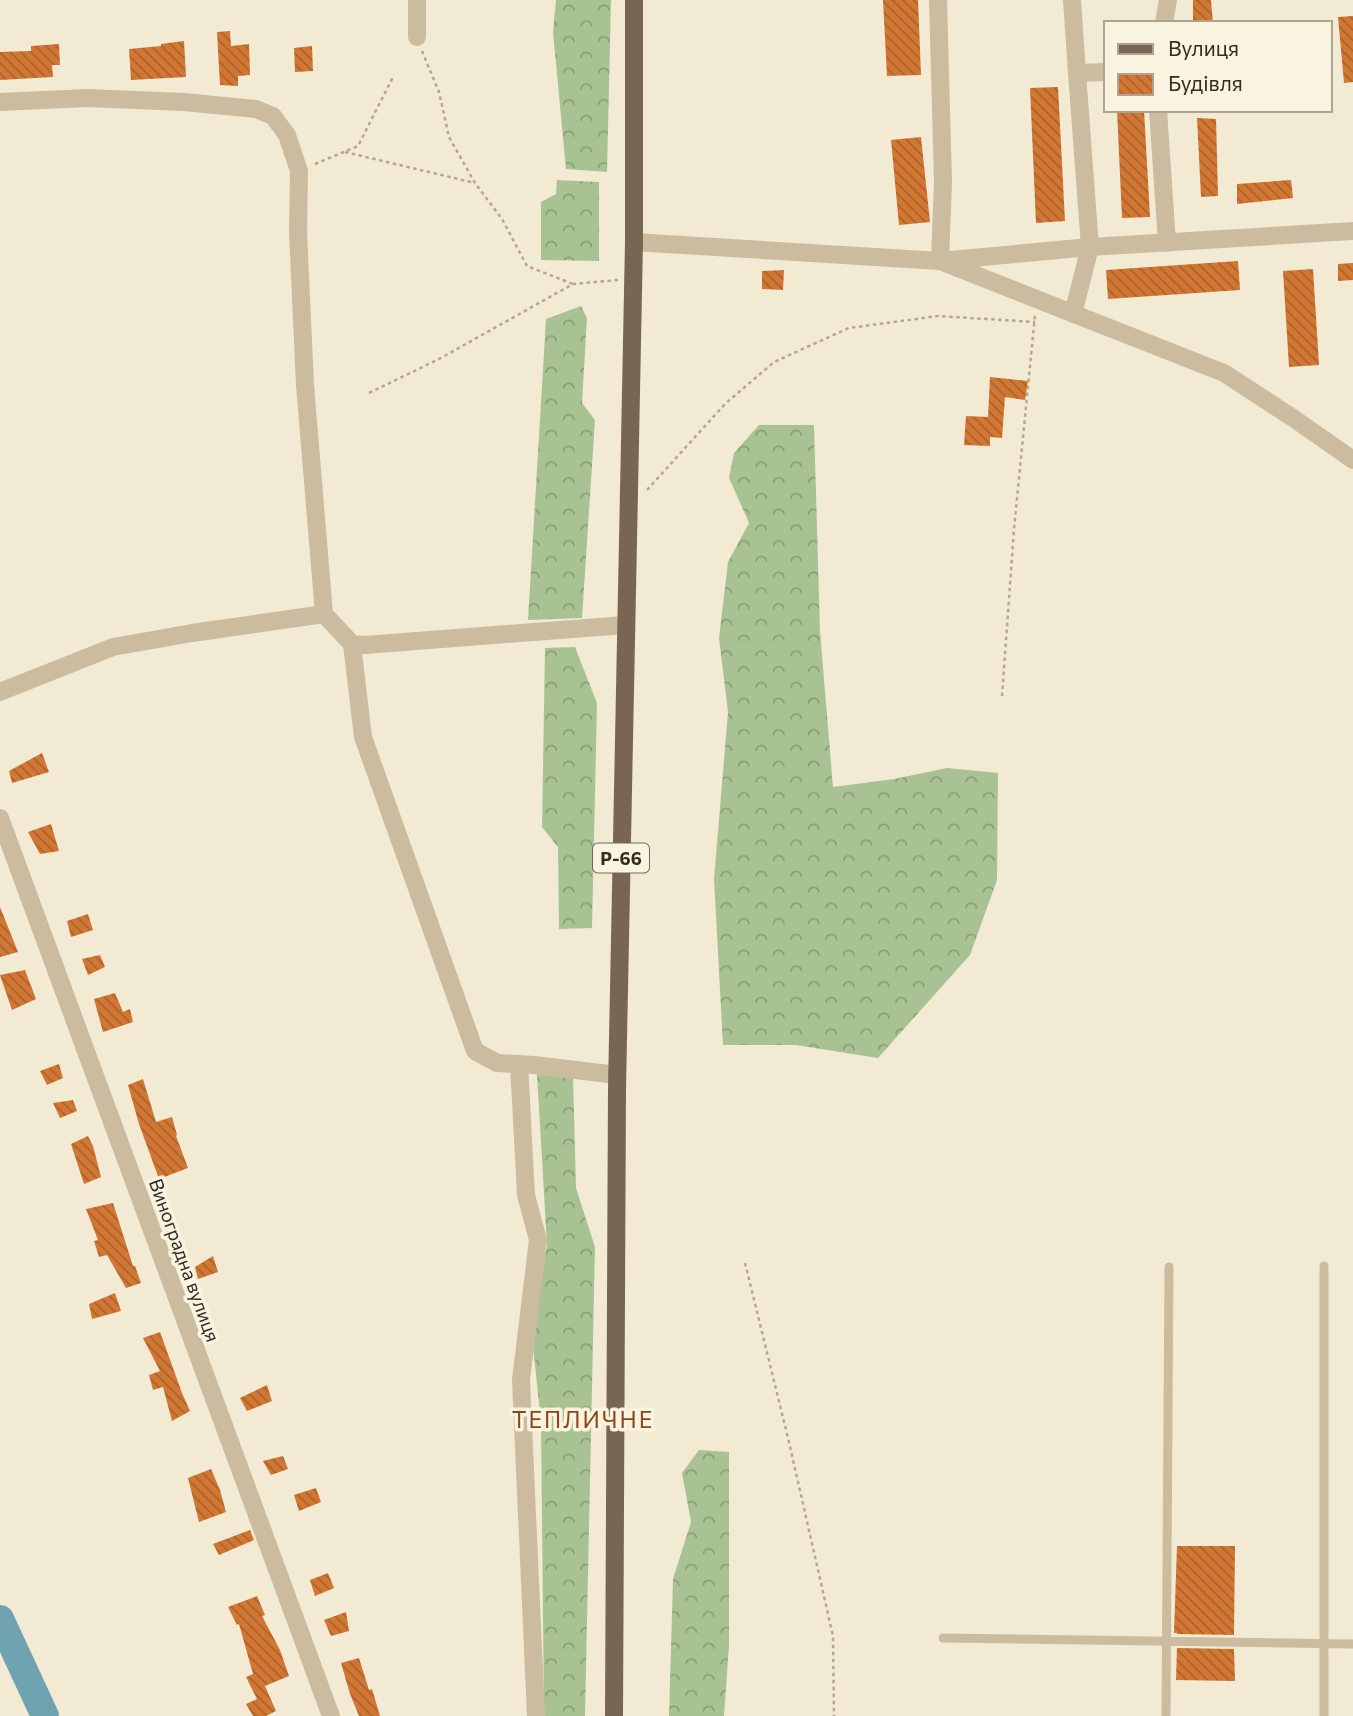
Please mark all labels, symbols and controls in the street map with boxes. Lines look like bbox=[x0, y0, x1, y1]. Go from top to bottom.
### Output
legend bbox=[1104, 21, 1332, 112]
text: Вулиця bbox=[1168, 35, 1239, 60]
text: Будівля bbox=[1168, 70, 1243, 95]
road number: Р-66 bbox=[593, 844, 649, 872]
street label: Виноградна вулиця bbox=[145, 1175, 225, 1345]
district label: ТЕПЛИЧНЕ bbox=[512, 1405, 654, 1433]

